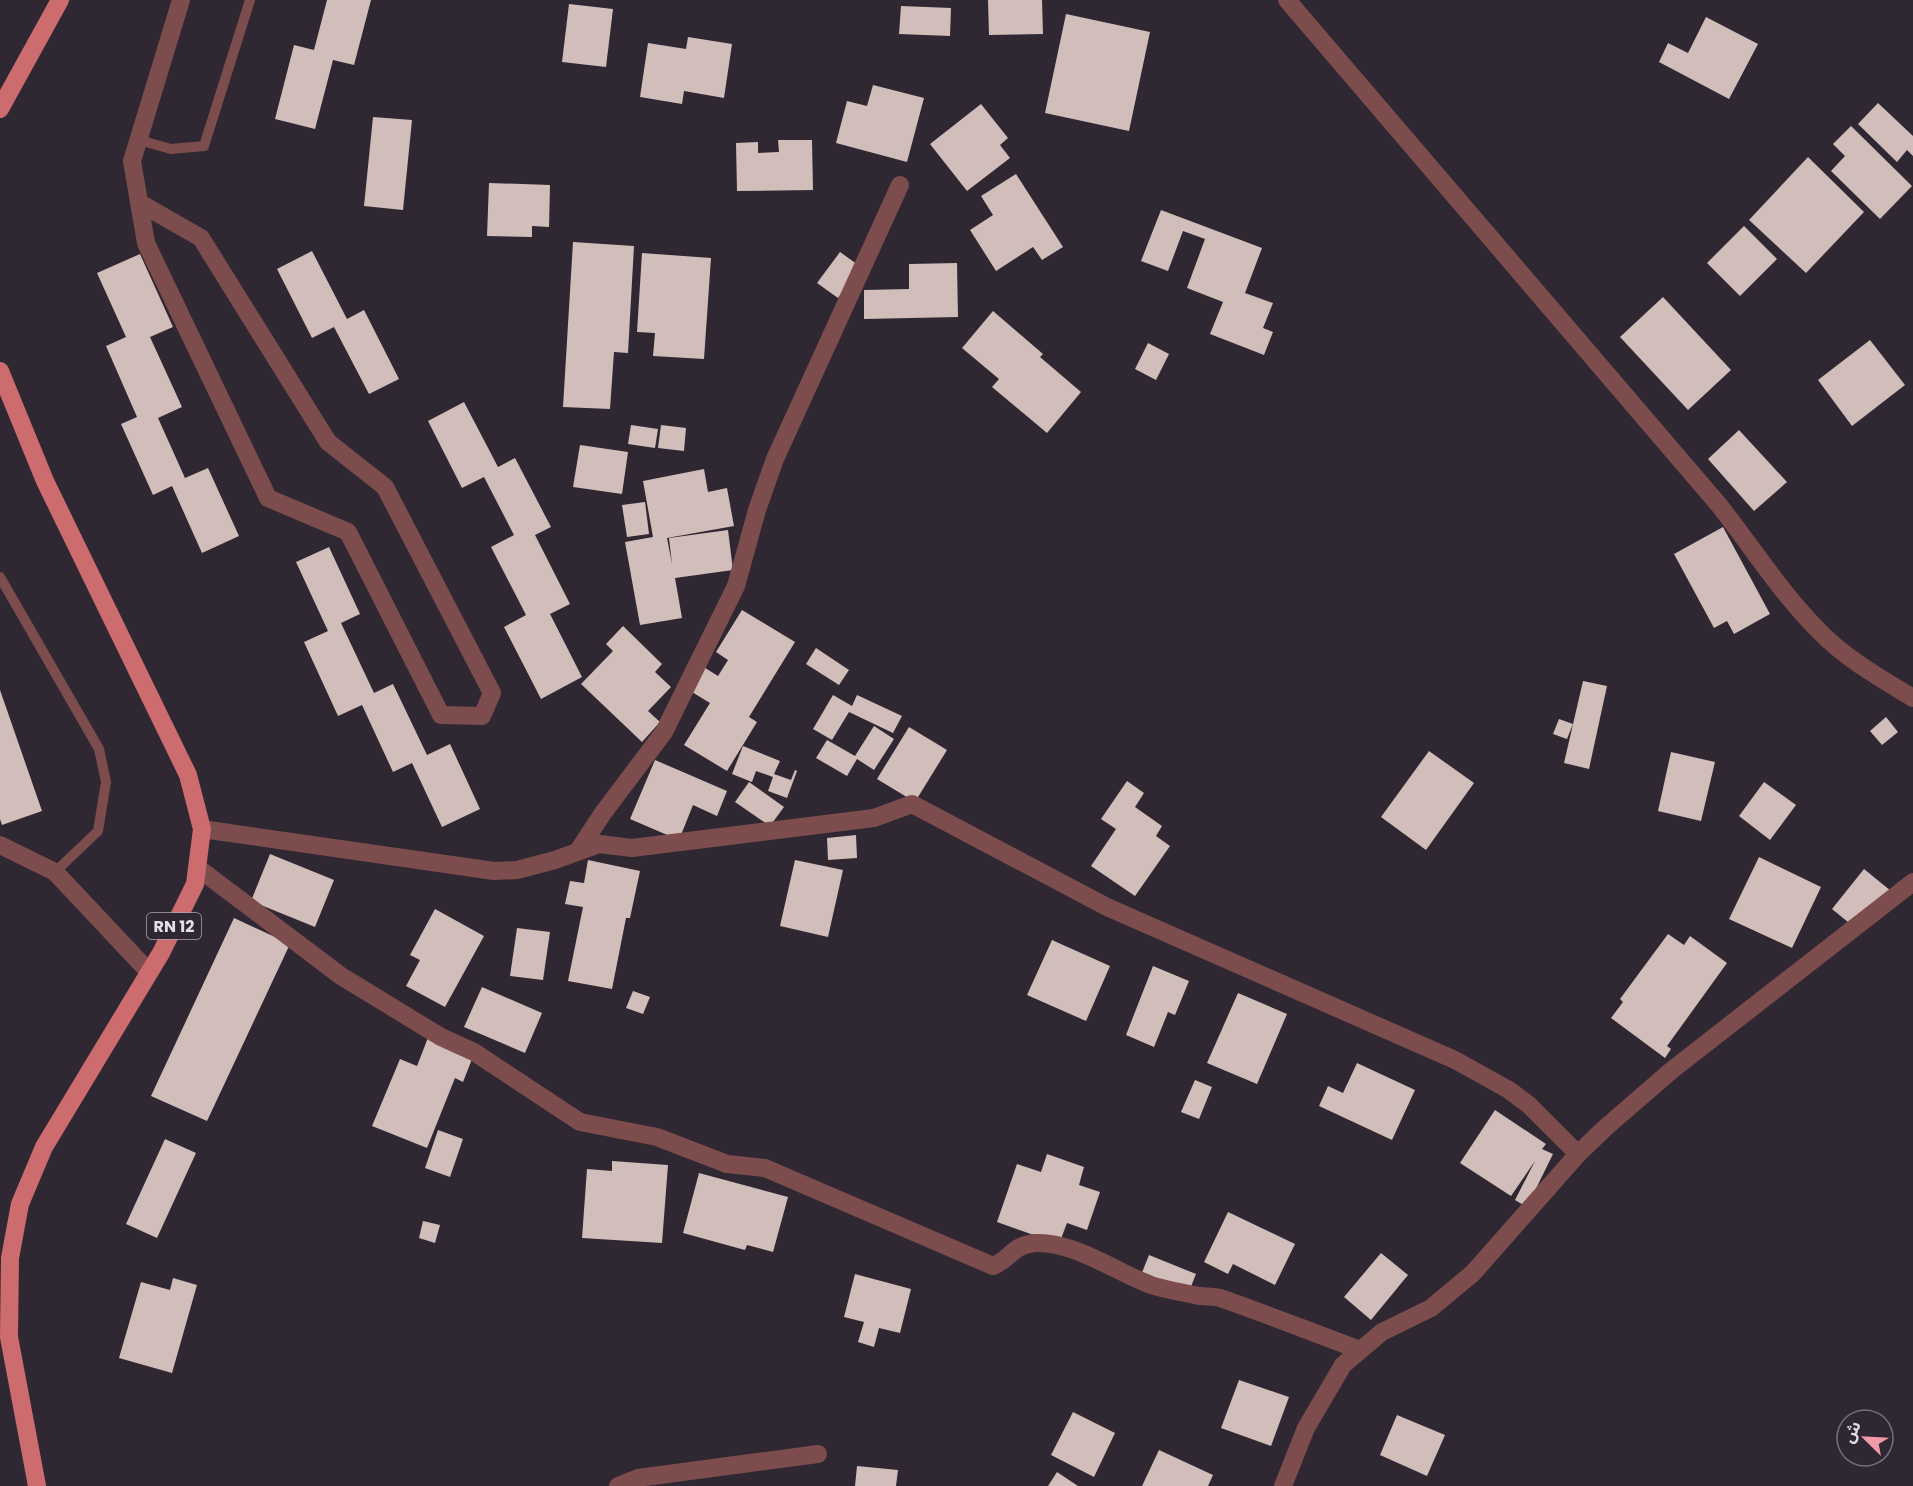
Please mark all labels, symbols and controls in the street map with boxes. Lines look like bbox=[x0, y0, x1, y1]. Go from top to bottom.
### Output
road number: RN 12 bbox=[147, 913, 201, 939]
north arrow bbox=[1835, 1408, 1895, 1468]
text: ش bbox=[1837, 1417, 1867, 1447]

